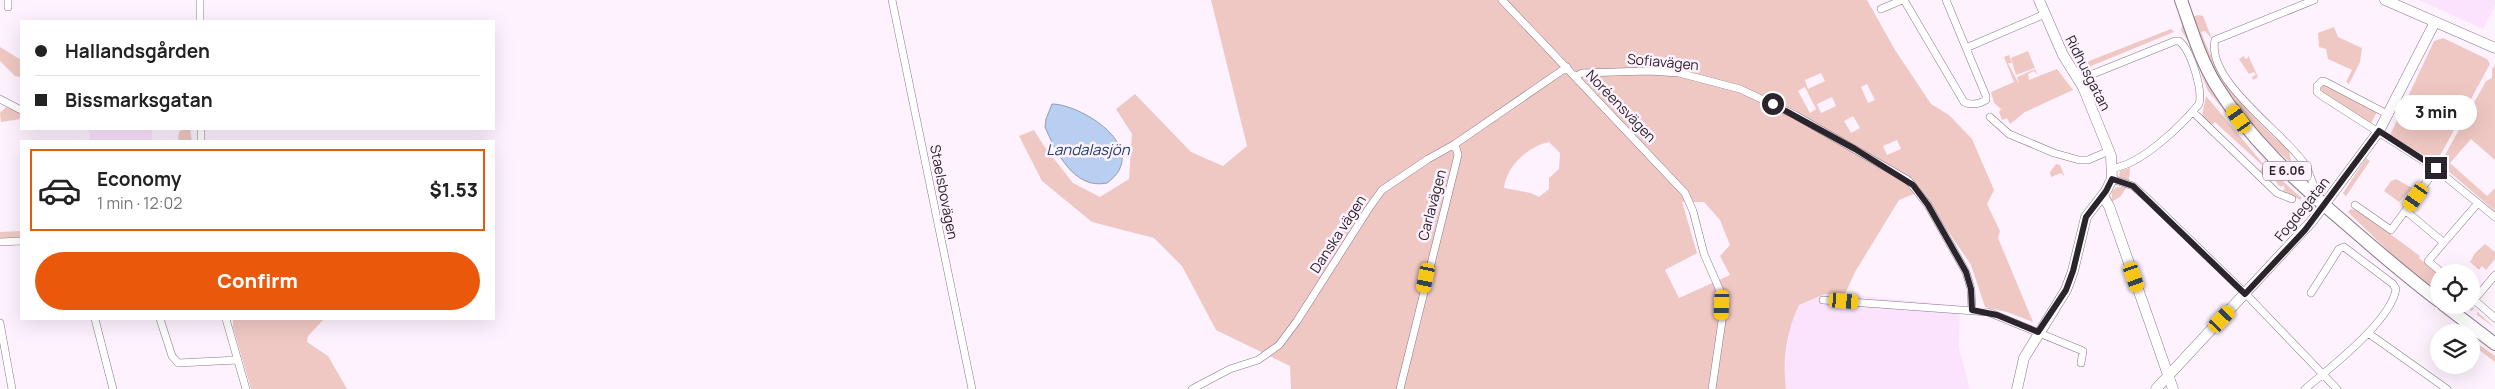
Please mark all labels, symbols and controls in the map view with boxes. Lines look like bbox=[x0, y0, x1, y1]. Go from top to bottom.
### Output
street label: Ridhusgatan bbox=[2061, 32, 2116, 114]
text: Hallandsgården bbox=[65, 38, 210, 64]
street label: Sofiavägen bbox=[1626, 49, 1700, 74]
street label: Noréensvägen bbox=[1582, 65, 1661, 146]
text: Bissmarksgatan bbox=[65, 87, 213, 113]
route start bbox=[1762, 93, 1784, 115]
callout: 3 min bbox=[2395, 96, 2477, 130]
text: 3 min bbox=[2415, 101, 2457, 123]
car bbox=[2224, 102, 2253, 136]
water label: Landalasjön bbox=[1046, 139, 1131, 160]
street label: Staelsbovägen bbox=[926, 143, 963, 241]
route end bbox=[2425, 157, 2447, 179]
road number: E 6.06 bbox=[2263, 162, 2311, 180]
text: Economy bbox=[97, 166, 181, 192]
street label: Carlavägen bbox=[1413, 167, 1450, 242]
icon: car bbox=[37, 168, 82, 213]
street label: Fogdegatan bbox=[2270, 173, 2333, 245]
text: $1.53 bbox=[429, 177, 478, 203]
car bbox=[2401, 180, 2430, 214]
street label: Danska vägen bbox=[1305, 191, 1370, 276]
text: 1 min · 12:02 bbox=[97, 192, 182, 214]
button: Confirm bbox=[35, 252, 480, 310]
car bbox=[2122, 260, 2145, 294]
car bbox=[1415, 262, 1436, 294]
map controls bbox=[2430, 264, 2480, 374]
button: locate bbox=[2430, 264, 2480, 314]
car bbox=[1713, 290, 1730, 320]
car bbox=[1828, 292, 1859, 310]
car bbox=[2206, 303, 2237, 335]
button: layers bbox=[2430, 324, 2480, 374]

